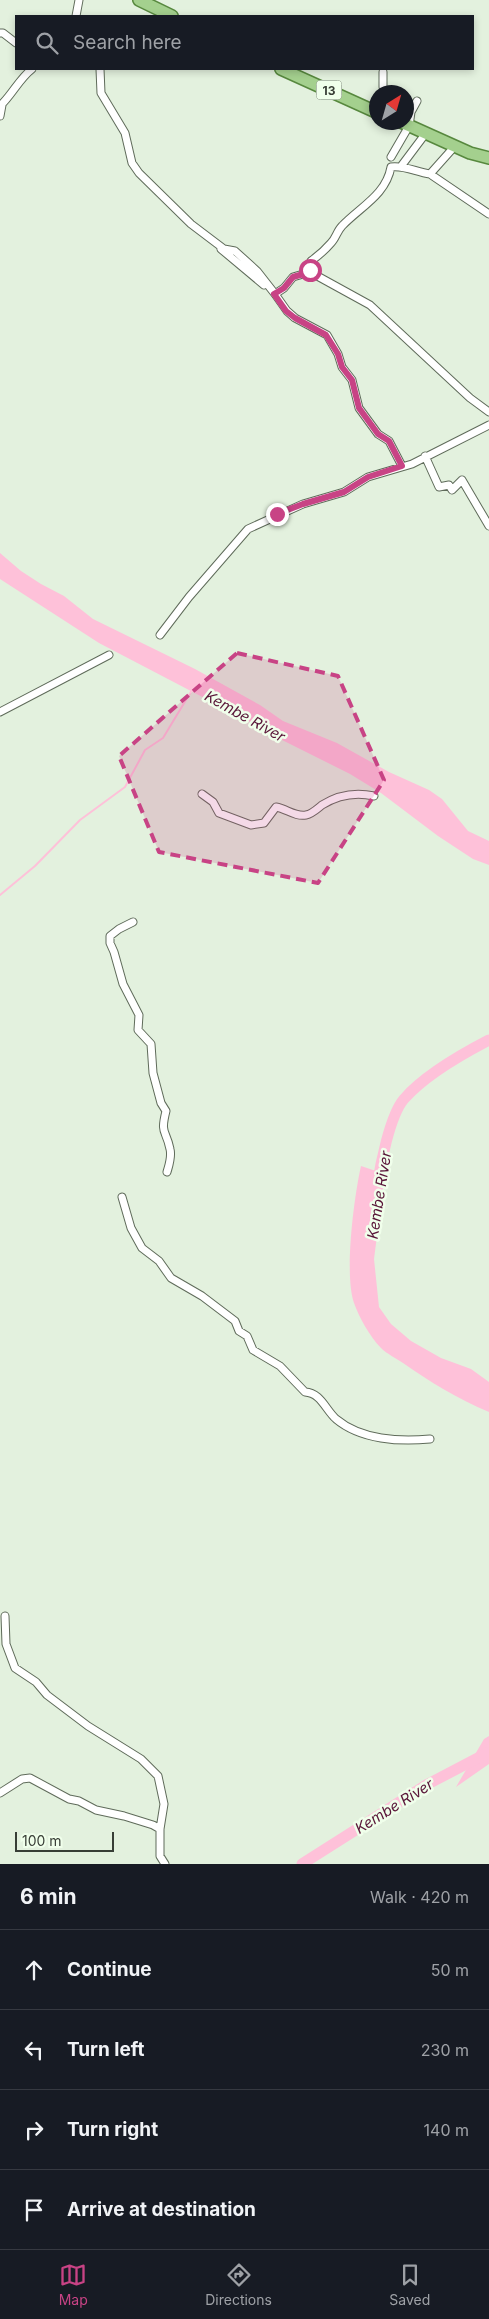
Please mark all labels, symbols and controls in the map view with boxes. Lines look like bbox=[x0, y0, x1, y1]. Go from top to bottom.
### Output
search box bbox=[15, 15, 474, 70]
icon: search bbox=[33, 29, 61, 57]
text: Search here bbox=[73, 31, 182, 54]
road number: 13 bbox=[316, 80, 342, 100]
north arrow bbox=[369, 85, 414, 130]
route start bbox=[299, 259, 322, 282]
route end bbox=[266, 503, 289, 526]
water label: Kembe River bbox=[201, 686, 289, 746]
water label: Kembe River bbox=[363, 1149, 395, 1240]
water label: Kembe River bbox=[351, 1774, 437, 1838]
scale bar bbox=[15, 1829, 114, 1852]
text: 100 m bbox=[22, 1832, 62, 1849]
text: 6 min bbox=[20, 1884, 77, 1909]
text: Walk · 420 m bbox=[370, 1887, 469, 1907]
icon: ahead bbox=[20, 1956, 48, 1984]
text: Continue bbox=[67, 1958, 152, 1981]
text: 50 m bbox=[431, 1960, 469, 1980]
icon: left bbox=[20, 2036, 48, 2064]
text: Turn left bbox=[67, 2038, 145, 2061]
text: 230 m bbox=[421, 2040, 469, 2060]
icon: right bbox=[20, 2116, 48, 2144]
text: Turn right bbox=[67, 2118, 158, 2141]
text: 140 m bbox=[424, 2120, 469, 2140]
icon: arrive bbox=[20, 2196, 48, 2224]
text: Arrive at destination bbox=[67, 2198, 256, 2221]
tab: Map bbox=[59, 2261, 88, 2308]
tab: Directions bbox=[205, 2261, 272, 2308]
tab: Saved bbox=[389, 2261, 430, 2308]

